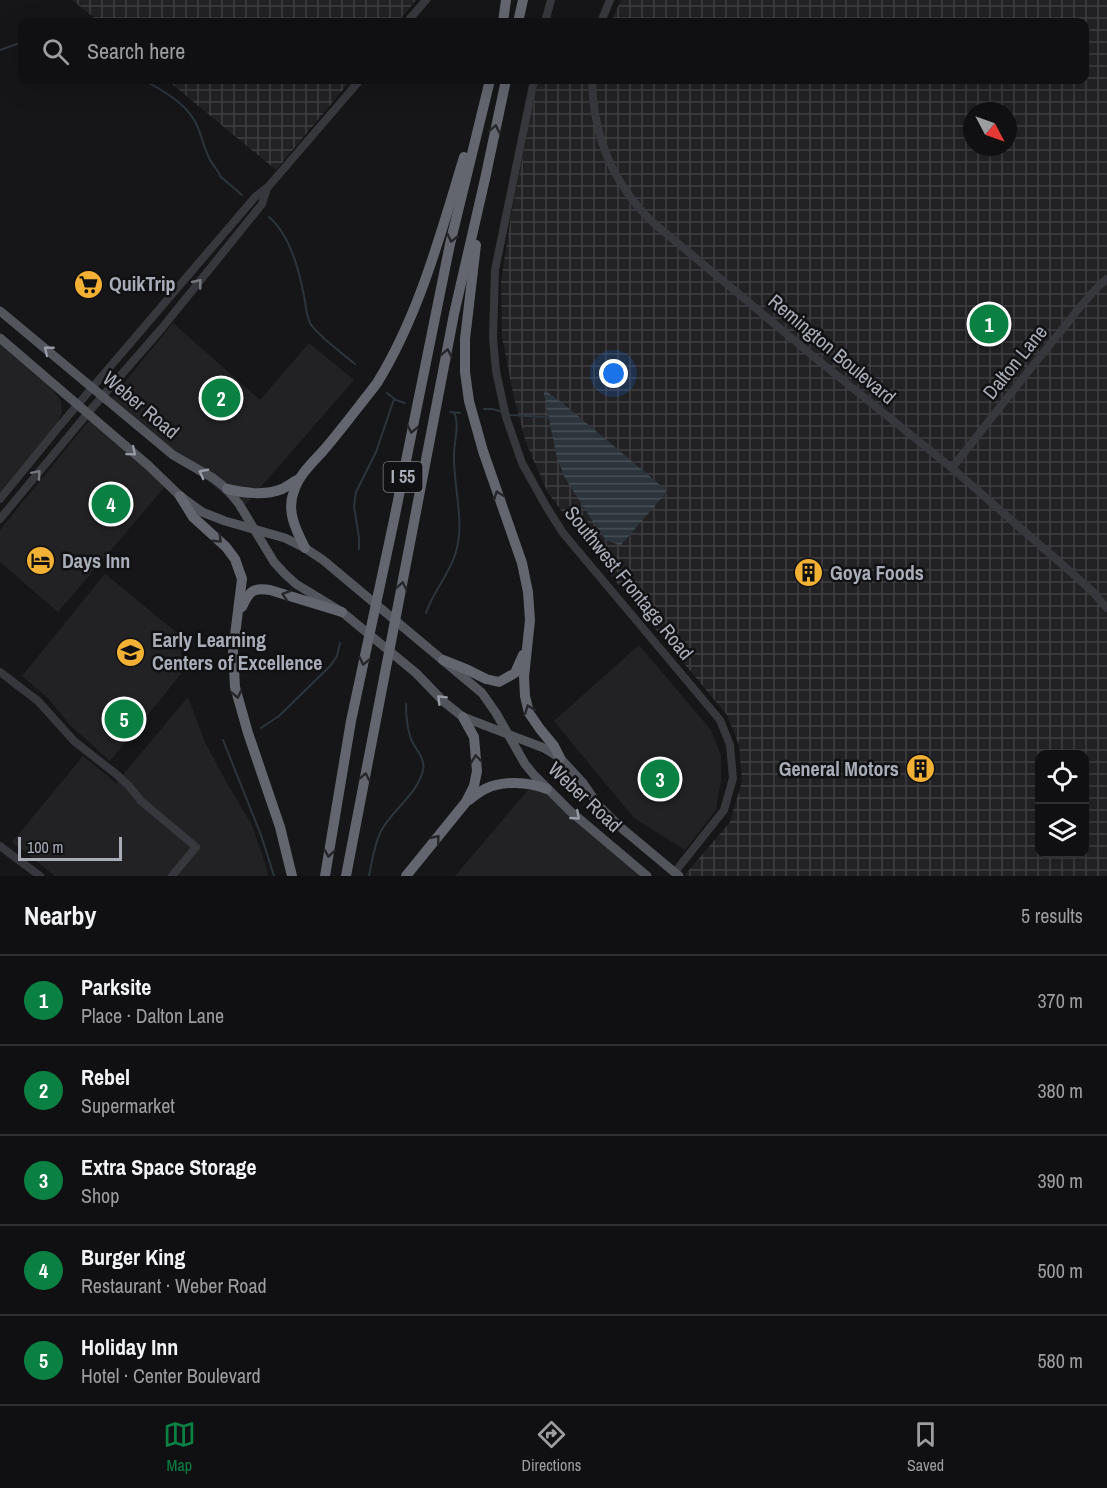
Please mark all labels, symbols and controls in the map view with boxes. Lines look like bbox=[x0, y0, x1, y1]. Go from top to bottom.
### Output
search box bbox=[18, 18, 1089, 84]
icon: search bbox=[39, 35, 72, 68]
text: Search here bbox=[87, 36, 185, 66]
north arrow bbox=[963, 102, 1017, 156]
one-way arrow bbox=[488, 125, 501, 135]
one-way arrow bbox=[446, 233, 459, 243]
supermarket icon: QuikTrip bbox=[72, 268, 104, 300]
place label: QuikTrip bbox=[109, 270, 176, 297]
one-way arrow bbox=[191, 279, 202, 290]
street label: Remington Boulevard bbox=[763, 287, 902, 410]
pin: 1 bbox=[970, 302, 1008, 346]
street label: Dalton Lane bbox=[976, 319, 1053, 405]
one-way arrow bbox=[44, 346, 55, 357]
one-way arrow bbox=[440, 348, 453, 358]
your location bbox=[599, 359, 628, 388]
street label: Weber Road bbox=[97, 365, 185, 444]
pin: 2 bbox=[202, 376, 240, 420]
one-way arrow bbox=[407, 424, 420, 434]
one-way arrow bbox=[125, 445, 136, 456]
road number: I 55 bbox=[384, 462, 422, 492]
one-way arrow bbox=[199, 469, 210, 480]
one-way arrow bbox=[30, 470, 41, 481]
pin: 4 bbox=[92, 482, 130, 526]
one-way arrow bbox=[493, 490, 505, 501]
street label: Southwest Frontage Road bbox=[559, 500, 700, 665]
one-way arrow bbox=[211, 532, 222, 543]
hotel icon: Days Inn bbox=[25, 545, 57, 577]
place label: Days Inn bbox=[62, 547, 130, 574]
building icon: Goya Foods bbox=[793, 557, 825, 589]
place label: Goya Foods bbox=[830, 559, 924, 586]
one-way arrow bbox=[395, 581, 408, 591]
one-way arrow bbox=[281, 590, 292, 602]
place label: Early Learning Centers of Excellence bbox=[152, 626, 322, 676]
school or university icon: Early Learning Centers of Excellence bbox=[115, 636, 147, 668]
one-way arrow bbox=[358, 656, 371, 666]
one-way arrow bbox=[230, 689, 243, 699]
one-way arrow bbox=[437, 695, 448, 705]
pin: 5 bbox=[104, 696, 144, 742]
one-way arrow bbox=[524, 704, 537, 715]
map controls bbox=[1035, 750, 1089, 858]
button: locate bbox=[1035, 750, 1089, 804]
building icon: General Motors bbox=[904, 753, 936, 785]
one-way arrow bbox=[470, 755, 483, 764]
street label: Weber Road bbox=[543, 755, 628, 838]
place label: General Motors bbox=[779, 755, 899, 782]
pin: 3 bbox=[640, 756, 680, 802]
one-way arrow bbox=[358, 773, 371, 783]
button: layers bbox=[1035, 804, 1089, 858]
one-way arrow bbox=[569, 809, 580, 820]
scale bar bbox=[18, 834, 122, 862]
one-way arrow bbox=[429, 835, 440, 846]
text: 100 m bbox=[27, 836, 63, 858]
one-way arrow bbox=[323, 848, 336, 858]
text: Nearby bbox=[24, 898, 96, 933]
text: 5 results bbox=[1021, 902, 1083, 929]
text: Parksite bbox=[81, 972, 151, 1002]
text: 1 bbox=[39, 987, 48, 1014]
text: 370 m bbox=[1037, 987, 1083, 1014]
text: Place · Dalton Lane bbox=[81, 1002, 224, 1029]
text: Rebel bbox=[81, 1062, 130, 1092]
text: 2 bbox=[39, 1077, 48, 1104]
text: 380 m bbox=[1037, 1077, 1083, 1104]
text: Supermarket bbox=[81, 1092, 175, 1119]
text: Extra Space Storage bbox=[81, 1152, 256, 1182]
text: 3 bbox=[39, 1167, 48, 1194]
text: 390 m bbox=[1037, 1167, 1083, 1194]
text: Shop bbox=[81, 1182, 119, 1209]
text: Burger King bbox=[81, 1242, 185, 1272]
text: 4 bbox=[39, 1257, 48, 1284]
text: 500 m bbox=[1037, 1257, 1083, 1284]
text: Restaurant · Weber Road bbox=[81, 1272, 267, 1299]
text: Holiday Inn bbox=[81, 1332, 178, 1362]
text: 5 bbox=[39, 1347, 48, 1374]
text: 580 m bbox=[1037, 1347, 1083, 1374]
text: Hotel · Center Boulevard bbox=[81, 1362, 261, 1389]
tab: Map bbox=[163, 1418, 196, 1476]
tab: Directions bbox=[521, 1418, 581, 1476]
tab: Saved bbox=[907, 1418, 944, 1476]

